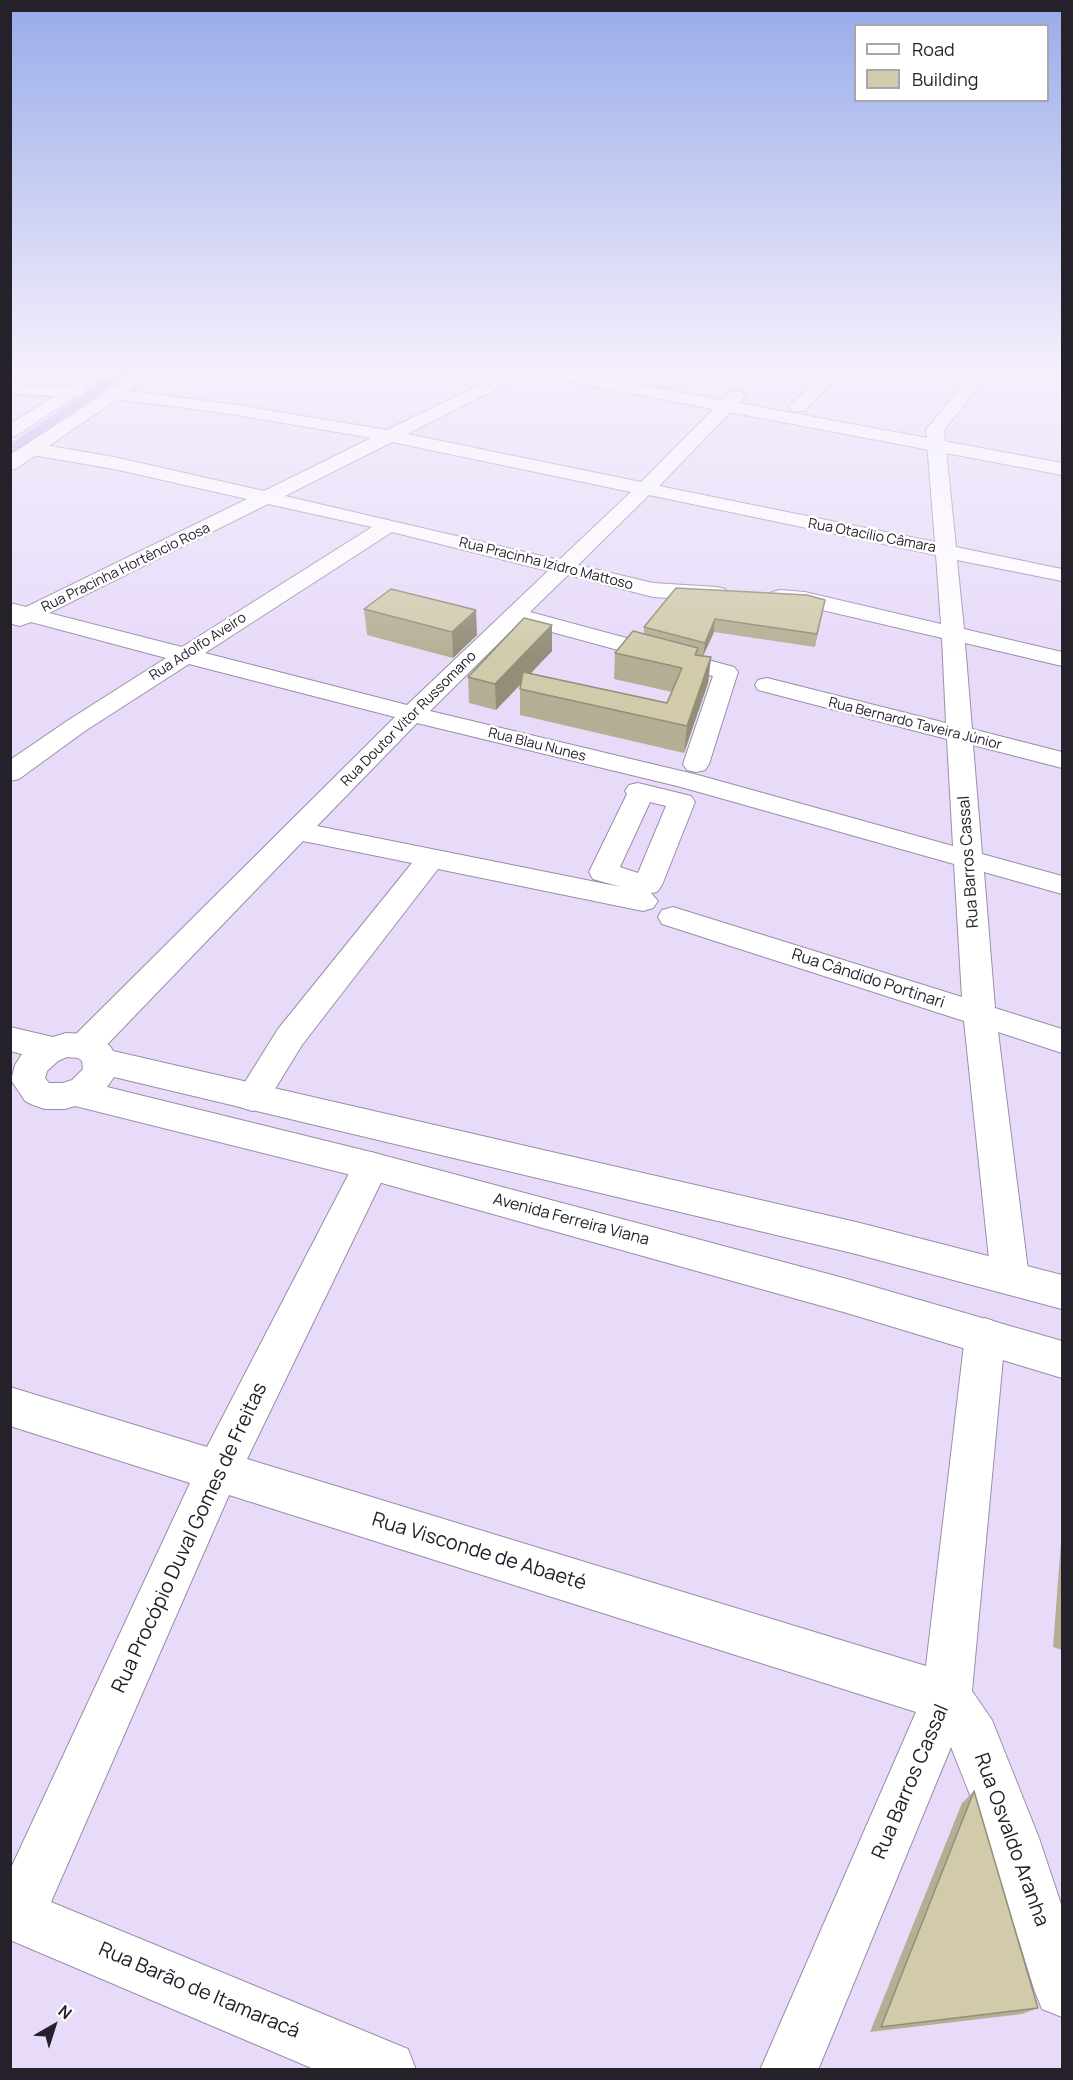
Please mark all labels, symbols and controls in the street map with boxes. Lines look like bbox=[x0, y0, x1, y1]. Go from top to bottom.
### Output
legend bbox=[854, 24, 1049, 102]
text: Road bbox=[912, 37, 955, 61]
text: Building bbox=[912, 67, 978, 91]
street label: Rua Otacílio Câmara bbox=[807, 515, 937, 557]
street label: Rua Pracinha Hortêncio Rosa bbox=[39, 520, 213, 616]
street label: Rua Pracinha Izidro Mattoso bbox=[457, 534, 635, 594]
street label: Rua Adolfo Aveiro bbox=[146, 609, 250, 685]
street label: Rua Doutor Vitor Russomano bbox=[338, 648, 480, 790]
street label: Rua Bernardo Taveira Júnior bbox=[827, 694, 1003, 754]
street label: Rua Blau Nunes bbox=[486, 725, 588, 765]
street label: Rua Barros Cassal bbox=[955, 795, 983, 929]
street label: Rua Cândido Portinari bbox=[789, 945, 947, 1013]
street label: Avenida Ferreira Viana bbox=[491, 1190, 651, 1250]
street label: Rua Procópio Duval Gomes de Freitas bbox=[107, 1379, 273, 1697]
street label: Rua Visconde de Abaeté bbox=[369, 1508, 589, 1596]
street label: Rua Barros Cassal bbox=[868, 1701, 954, 1863]
street label: Rua Osvaldo Aranha bbox=[968, 1750, 1054, 1930]
street label: Rua Barão de Itamaracá bbox=[95, 1938, 303, 2044]
north arrow bbox=[24, 1996, 84, 2056]
text: N bbox=[54, 2000, 77, 2024]

